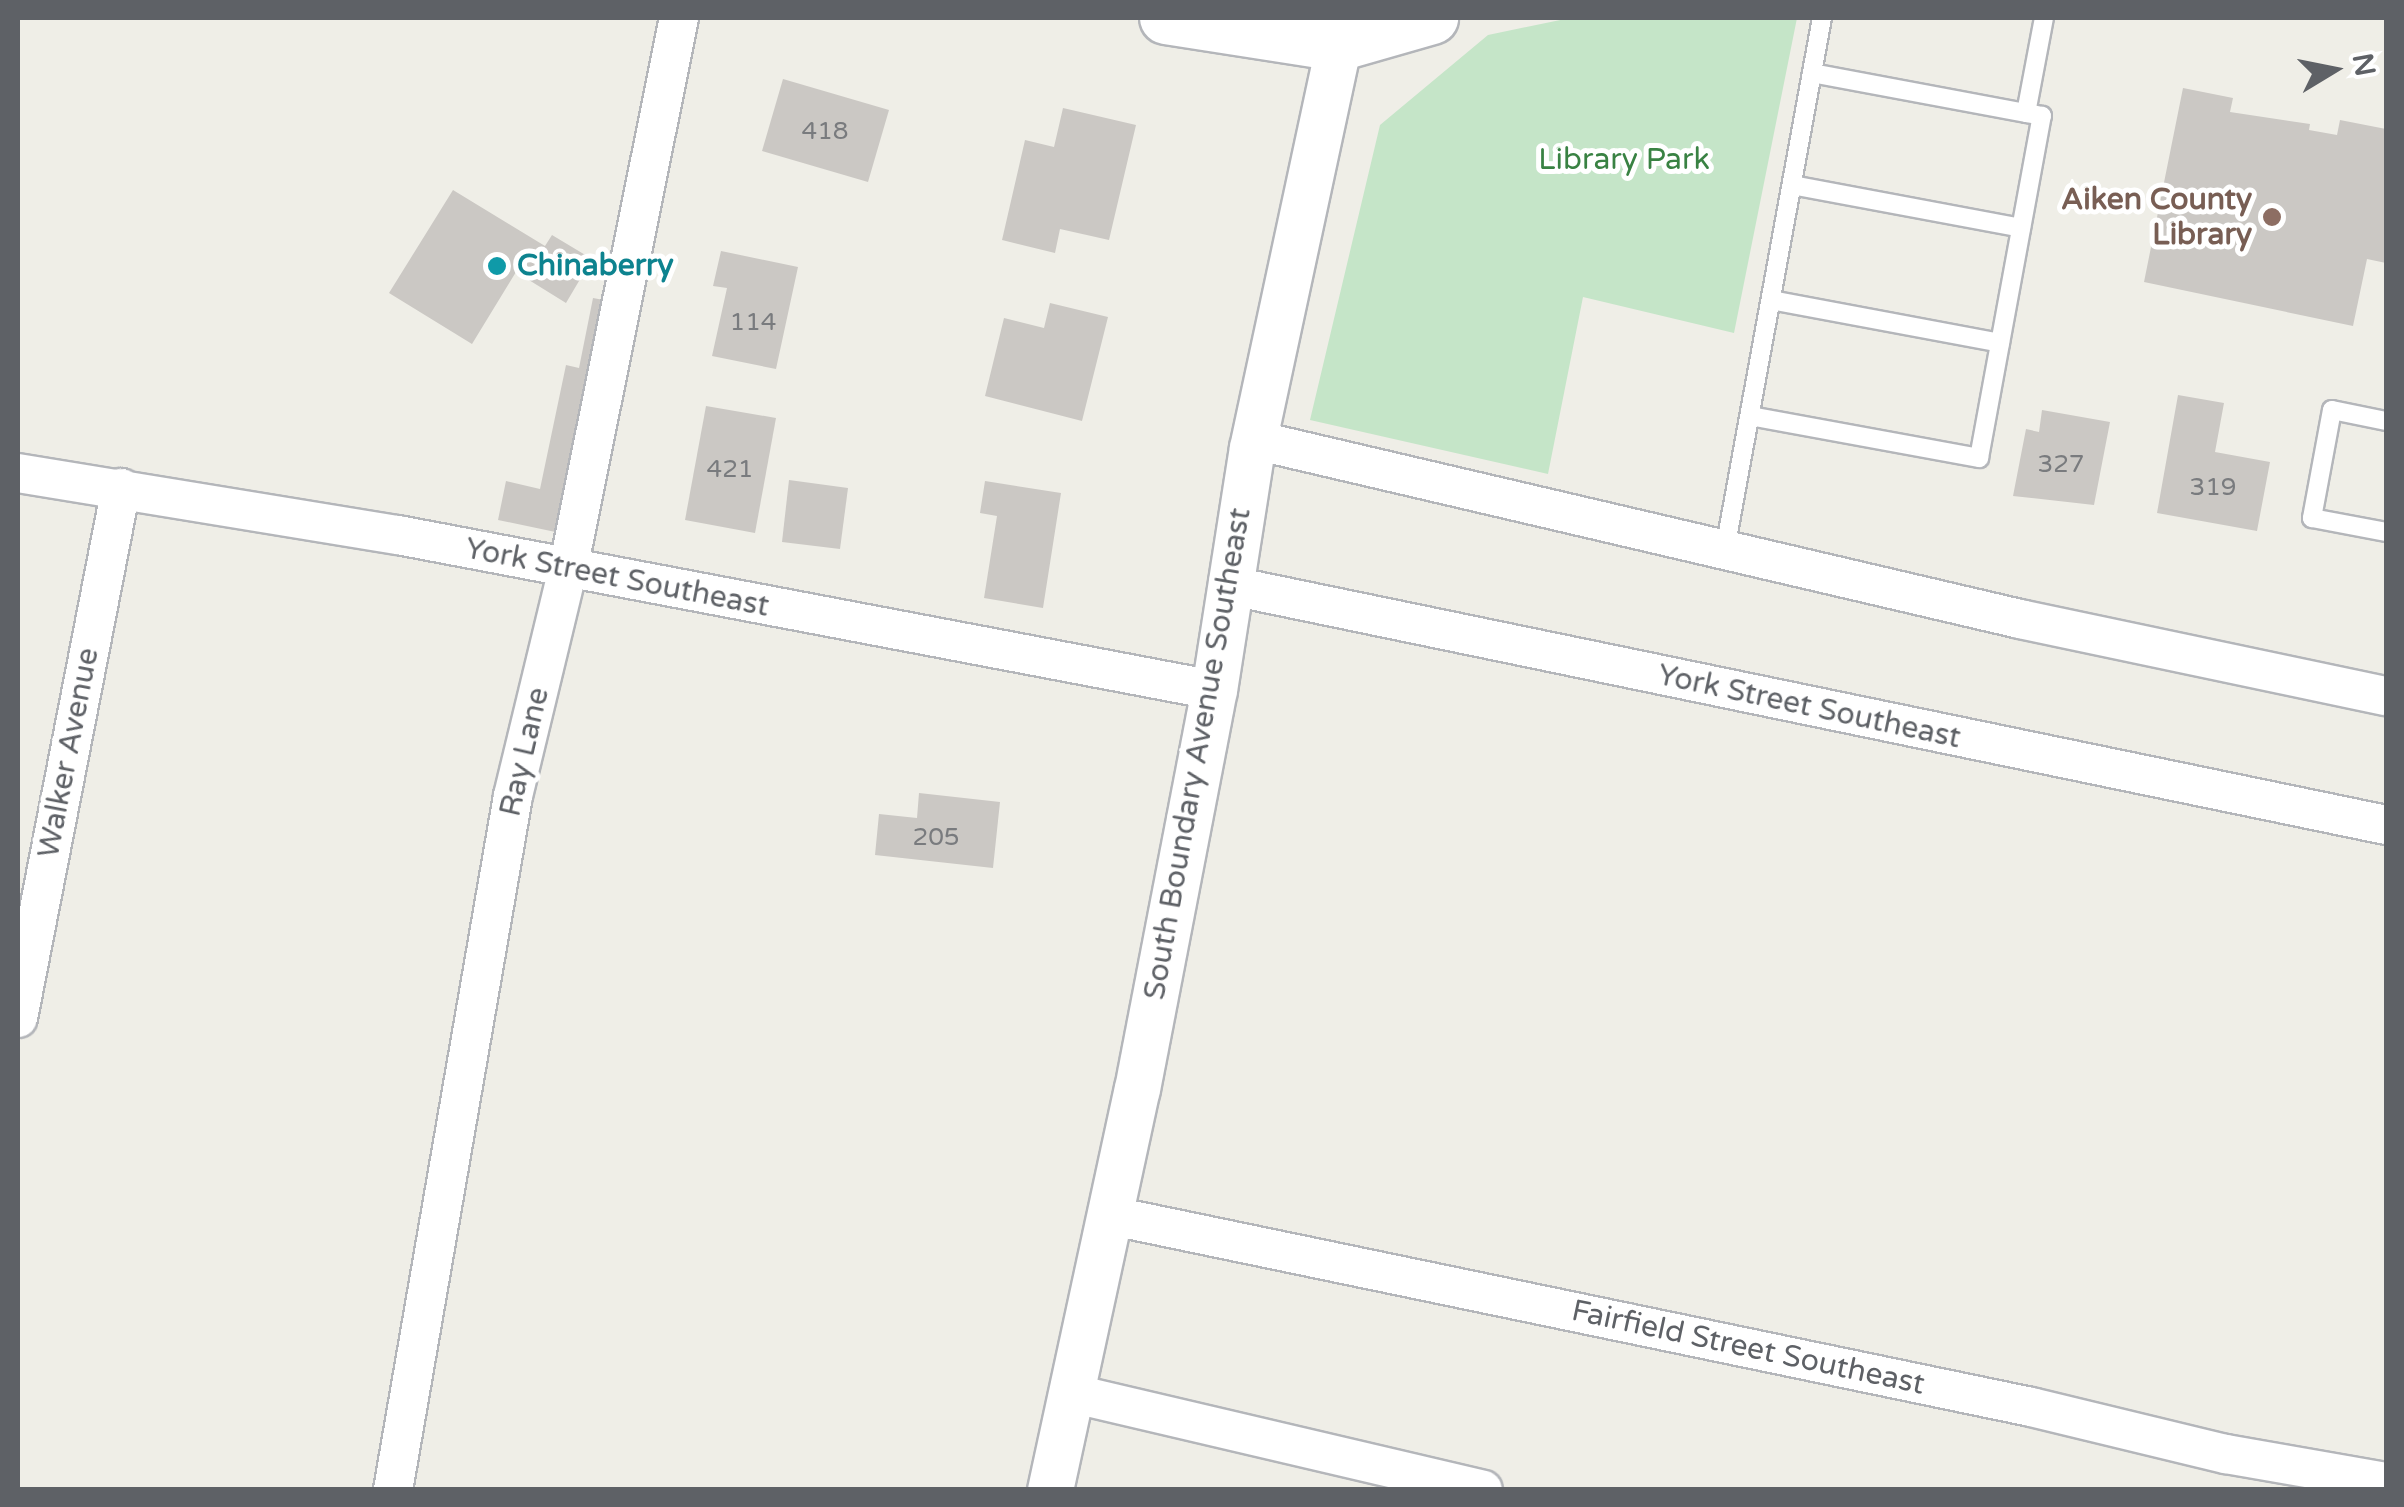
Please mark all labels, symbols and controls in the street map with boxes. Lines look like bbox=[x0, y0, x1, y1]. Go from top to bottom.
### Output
north arrow bbox=[2284, 20, 2384, 120]
text: N bbox=[2345, 51, 2382, 79]
house number: 418 bbox=[801, 116, 849, 146]
park label: Library Park bbox=[1538, 142, 1710, 178]
place label: Aiken County Library bbox=[2061, 182, 2252, 252]
marker: Aiken County Library bbox=[2261, 206, 2283, 228]
place label: Chinaberry bbox=[517, 248, 674, 284]
marker: Chinaberry bbox=[486, 255, 508, 277]
house number: 114 bbox=[729, 307, 777, 337]
house number: 327 bbox=[2037, 449, 2085, 479]
house number: 421 bbox=[706, 454, 754, 484]
house number: 319 bbox=[2189, 472, 2237, 502]
street label: South Boundary Avenue Southeast bbox=[1137, 505, 1259, 1003]
street label: York Street Southeast bbox=[462, 531, 772, 625]
street label: Walker Avenue bbox=[31, 645, 107, 861]
street label: York Street Southeast bbox=[1654, 657, 1964, 757]
street label: Ray Lane bbox=[493, 684, 557, 820]
house number: 205 bbox=[912, 822, 960, 852]
street label: Fairfield Street Southeast bbox=[1568, 1293, 1928, 1403]

